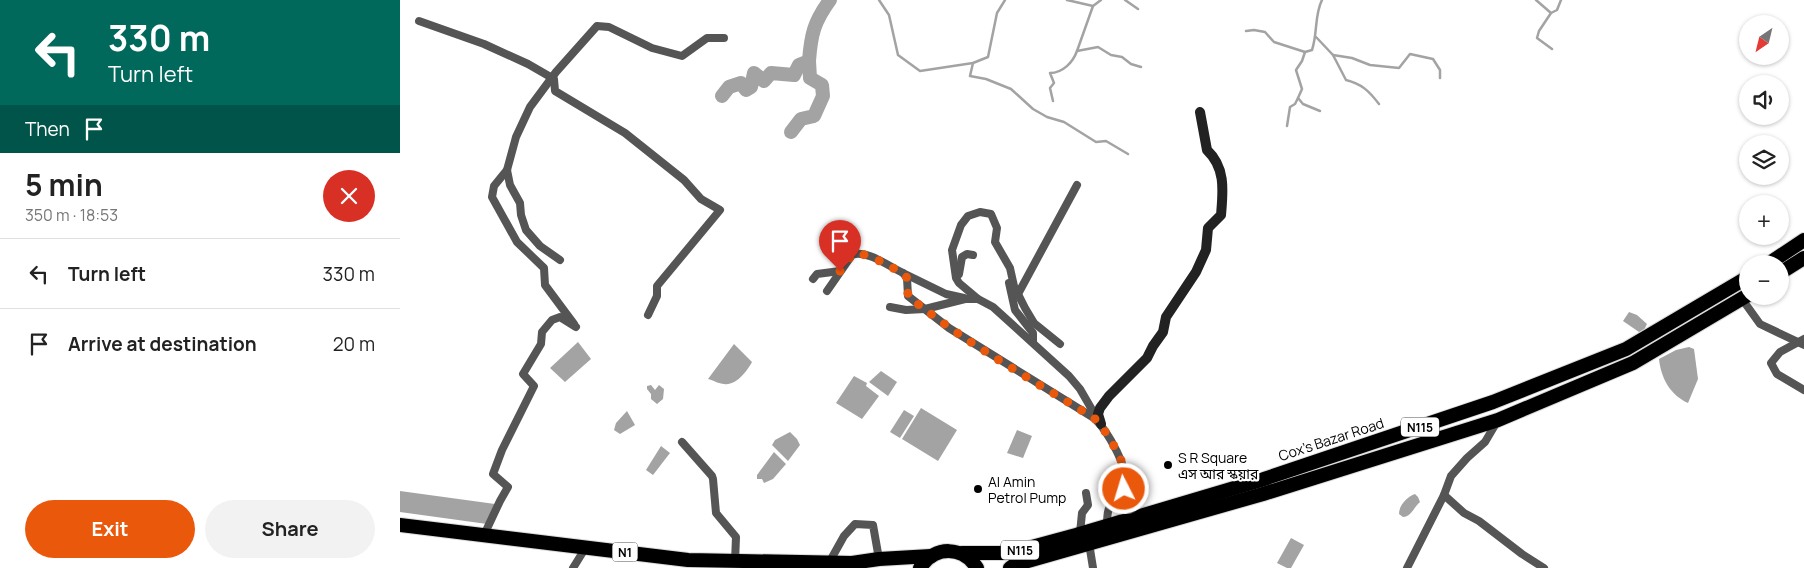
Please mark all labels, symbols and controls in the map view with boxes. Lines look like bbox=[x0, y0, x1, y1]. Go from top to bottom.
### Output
text: 330 m bbox=[108, 14, 210, 62]
north arrow bbox=[1739, 15, 1789, 65]
map controls bbox=[1739, 15, 1789, 305]
icon: left bbox=[25, 20, 90, 85]
text: Turn left bbox=[108, 59, 193, 89]
button: sound bbox=[1739, 75, 1789, 125]
icon: arrive bbox=[80, 115, 108, 143]
text: Then bbox=[25, 116, 70, 142]
button: layers bbox=[1739, 135, 1789, 185]
text: 5 min bbox=[25, 164, 103, 205]
button: close bbox=[323, 170, 375, 222]
button: + bbox=[1739, 195, 1789, 245]
text: 350 m · 18:53 bbox=[25, 204, 118, 226]
pin bbox=[819, 220, 861, 271]
icon: arrive bbox=[826, 227, 854, 255]
button: − bbox=[1739, 255, 1789, 305]
icon: left bbox=[25, 260, 53, 288]
text: Turn left bbox=[68, 261, 146, 287]
text: 330 m bbox=[322, 261, 375, 287]
icon: arrive bbox=[25, 330, 53, 358]
text: Arrive at destination bbox=[68, 331, 257, 357]
text: 20 m bbox=[333, 331, 375, 357]
street label: Cox's Bazar Road bbox=[1276, 413, 1386, 465]
road number: N115 bbox=[1401, 418, 1439, 437]
place label: S R Square এস আর স্কয়ার bbox=[1178, 448, 1259, 483]
marker: S R Square এস আর স্কয়ার bbox=[1162, 459, 1174, 471]
position arrow bbox=[1097, 462, 1149, 514]
place label: Al Amin Petrol Pump bbox=[988, 472, 1066, 507]
marker: Al Amin Petrol Pump bbox=[972, 483, 984, 495]
button: Exit bbox=[25, 500, 195, 558]
button: Share bbox=[205, 500, 375, 558]
road number: N115 bbox=[1001, 540, 1039, 560]
road number: N1 bbox=[612, 542, 638, 562]

